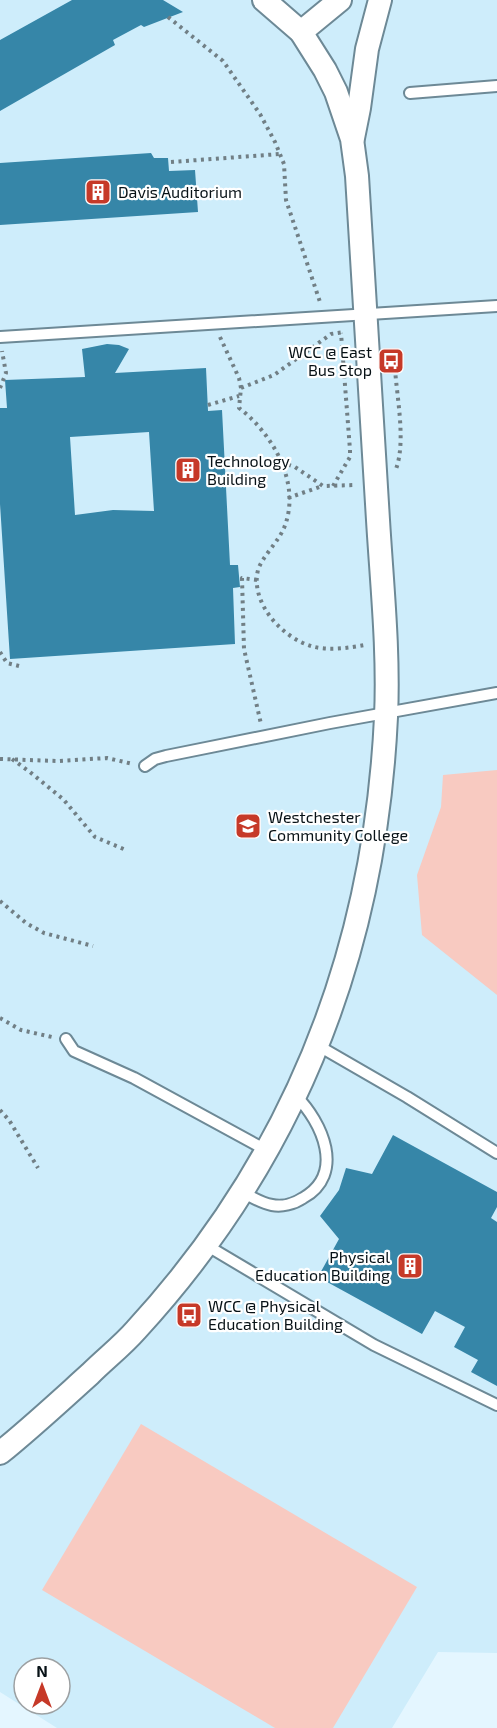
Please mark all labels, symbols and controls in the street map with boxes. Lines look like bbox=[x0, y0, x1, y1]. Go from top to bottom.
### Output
building icon: Davis Auditorium bbox=[83, 177, 113, 207]
place label: Davis Auditorium bbox=[118, 182, 242, 201]
place label: WCC @ East Bus Stop bbox=[288, 342, 372, 379]
bus stop icon: WCC @ East Bus Stop bbox=[376, 346, 406, 376]
place label: Technology Building bbox=[207, 451, 290, 488]
building icon: Technology Building bbox=[173, 455, 203, 485]
place label: Westchester Community College bbox=[268, 807, 408, 844]
school or university icon: Westchester Community College bbox=[233, 811, 263, 841]
place label: Physical Education Building bbox=[255, 1247, 390, 1284]
building icon: Physical Education Building bbox=[395, 1251, 425, 1281]
place label: WCC @ Physical Education Building bbox=[208, 1296, 343, 1333]
bus stop icon: WCC @ Physical Education Building bbox=[174, 1300, 204, 1330]
north arrow bbox=[12, 1656, 72, 1716]
text: N bbox=[36, 1661, 48, 1680]

